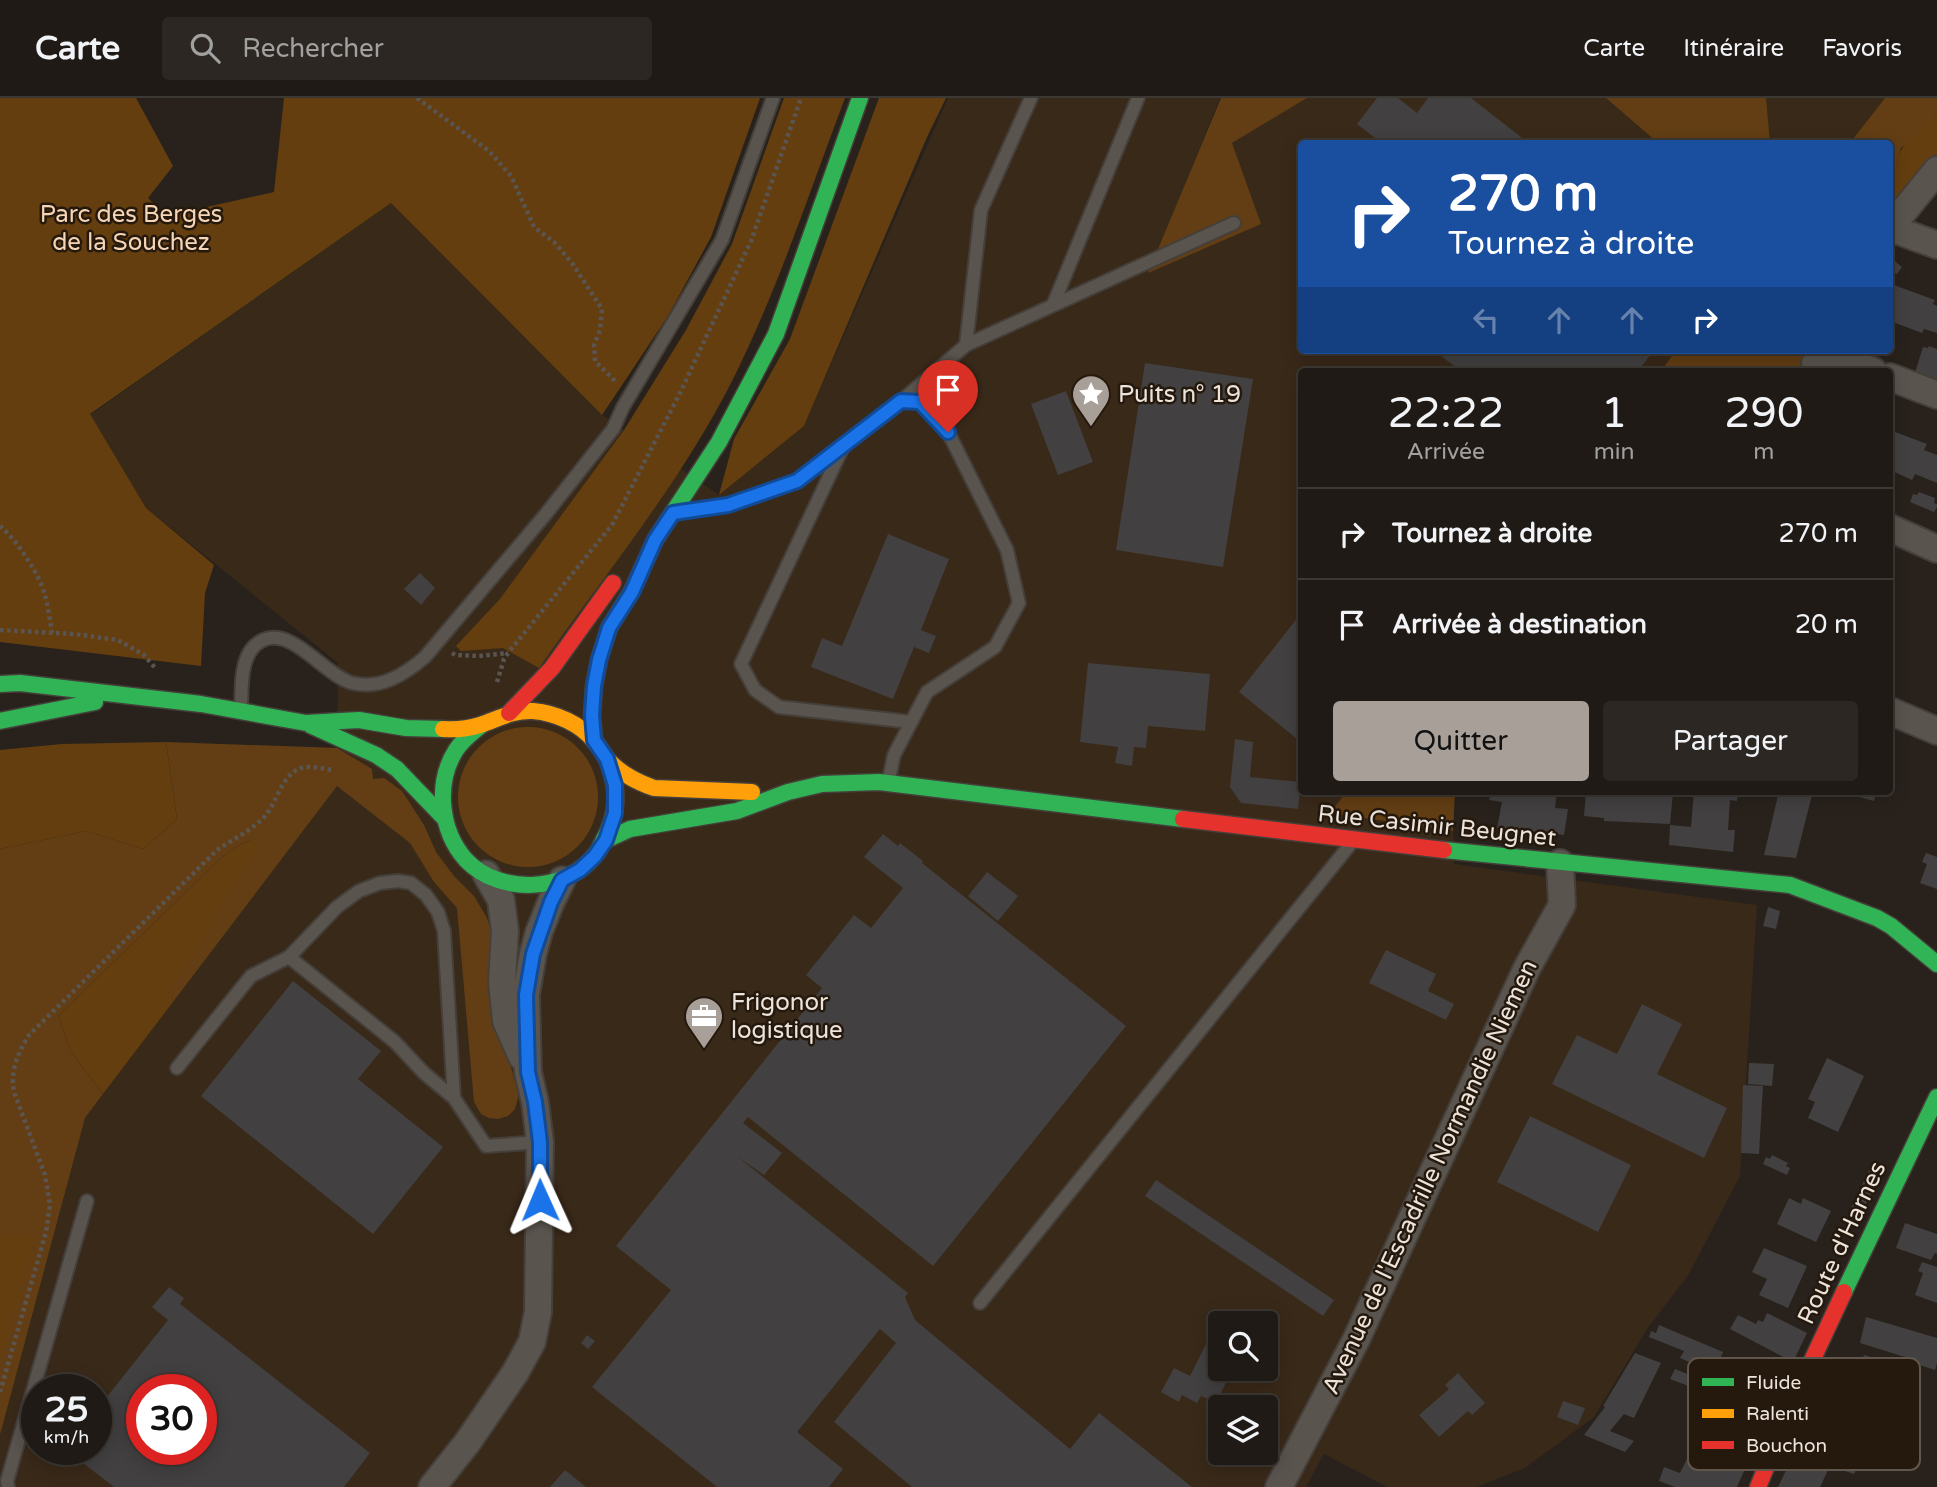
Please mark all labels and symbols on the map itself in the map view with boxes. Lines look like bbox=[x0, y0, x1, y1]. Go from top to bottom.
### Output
park label: Parc des Berges de la Souchez bbox=[40, 200, 222, 257]
pin bbox=[918, 360, 978, 432]
place icon: Puits n° 19 bbox=[1070, 373, 1112, 428]
place label: Puits n° 19 bbox=[1118, 380, 1241, 409]
street label: Rue Casimir Beugnet bbox=[1316, 799, 1558, 853]
street label: Avenue de l'Escadrille Normandie Niemen bbox=[1316, 955, 1544, 1399]
place label: Frigonor logistique bbox=[731, 988, 843, 1045]
office icon: Frigonor logistique bbox=[683, 995, 725, 1050]
street label: Route d'Harnes bbox=[1792, 1157, 1892, 1329]
position arrow bbox=[503, 1163, 577, 1237]
legend bbox=[1688, 1358, 1920, 1470]
text: Fluide bbox=[1746, 1372, 1801, 1394]
speed limit sign: 30 bbox=[126, 1374, 217, 1465]
text: Ralenti bbox=[1746, 1403, 1809, 1425]
text: Bouchon bbox=[1746, 1435, 1827, 1457]

